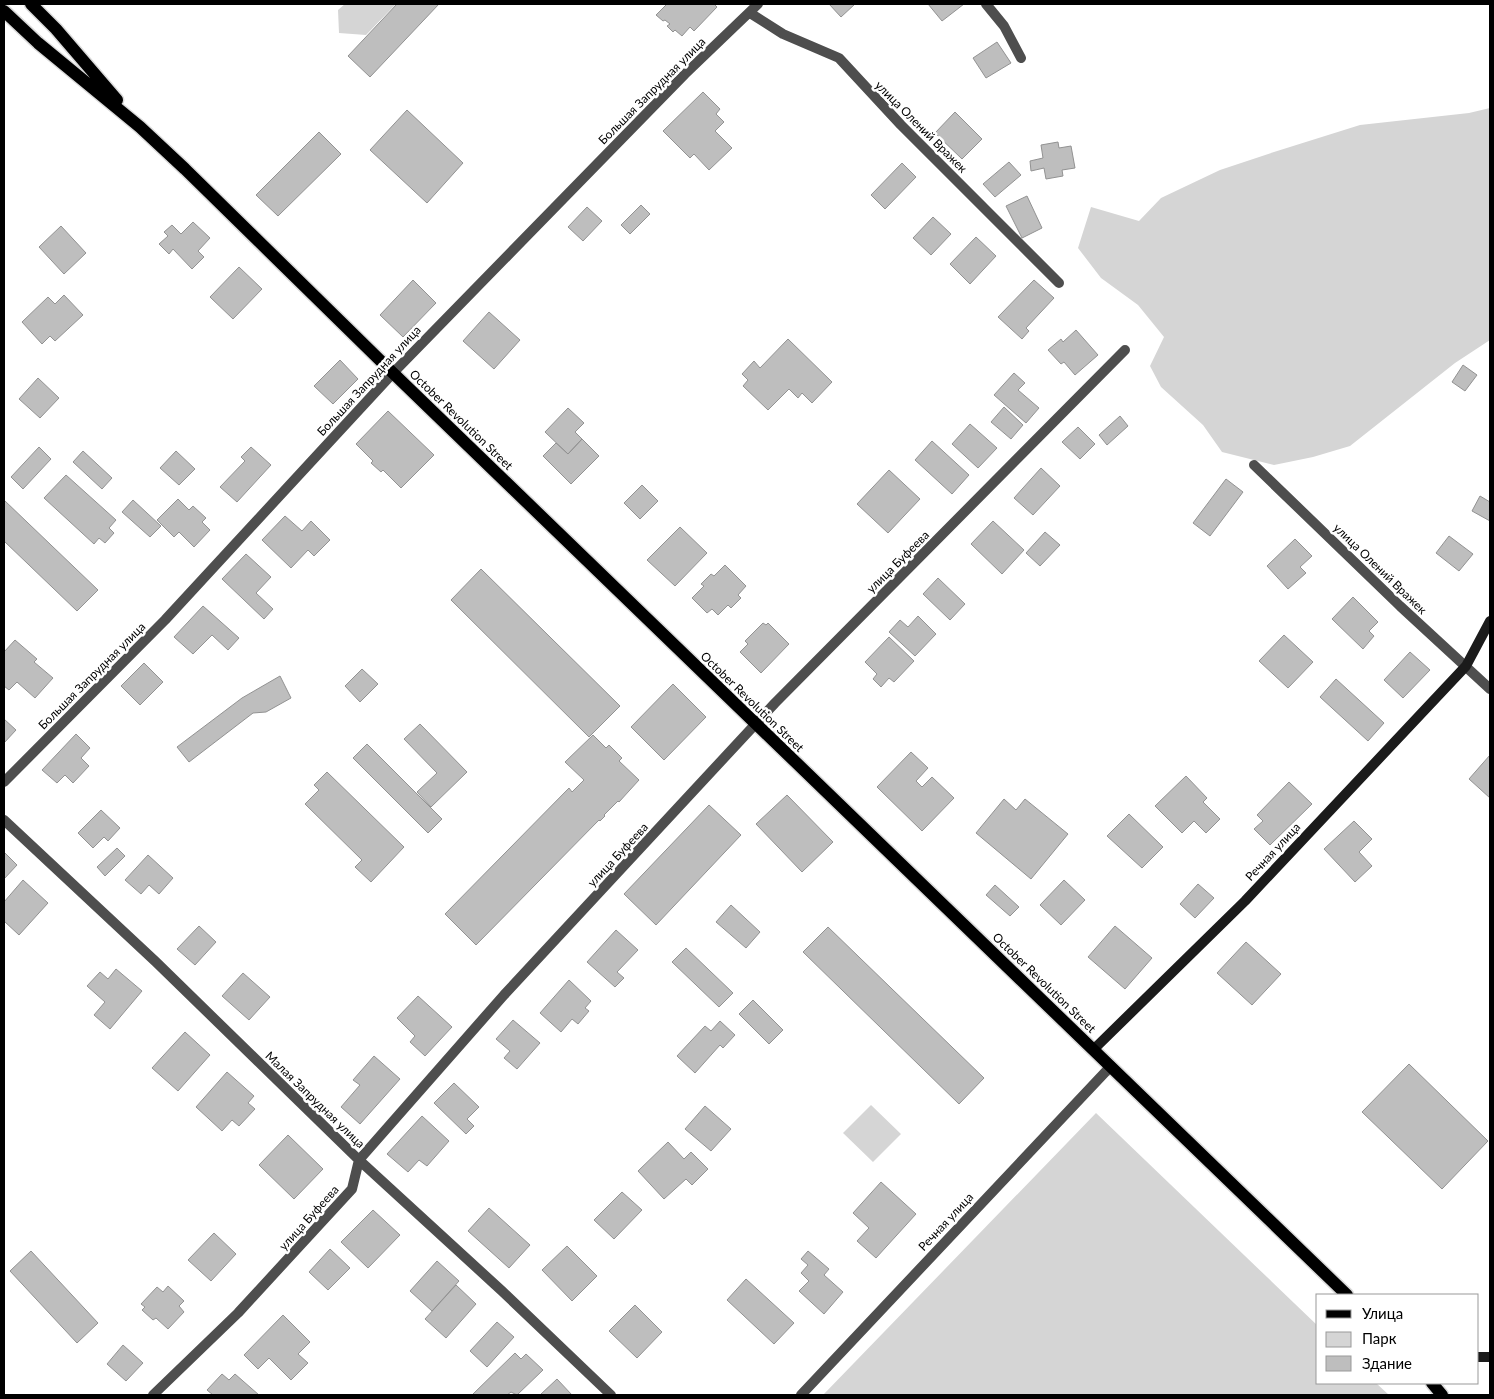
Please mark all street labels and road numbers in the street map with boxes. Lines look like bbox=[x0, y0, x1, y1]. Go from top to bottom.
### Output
street label: Большая Запрудная улица bbox=[595, 34, 708, 147]
street label: улица Олений Вражек bbox=[872, 78, 971, 176]
street label: Большая Запрудная улица bbox=[314, 322, 424, 439]
street label: October Revolution Street bbox=[407, 366, 517, 473]
street label: улица Олений Вражек bbox=[1331, 520, 1431, 618]
street label: улица Буфеева bbox=[863, 527, 932, 596]
street label: Большая Запрудная улица bbox=[35, 619, 148, 732]
street label: October Revolution Street bbox=[698, 648, 808, 755]
street label: Речная улица bbox=[1242, 819, 1303, 884]
street label: улица Буфеева bbox=[584, 820, 651, 890]
street label: October Revolution Street bbox=[990, 929, 1100, 1036]
street label: Малая Запрудная улица bbox=[262, 1048, 368, 1151]
street label: улица Буфеева bbox=[276, 1182, 342, 1253]
street label: Речная улица bbox=[915, 1189, 976, 1254]

